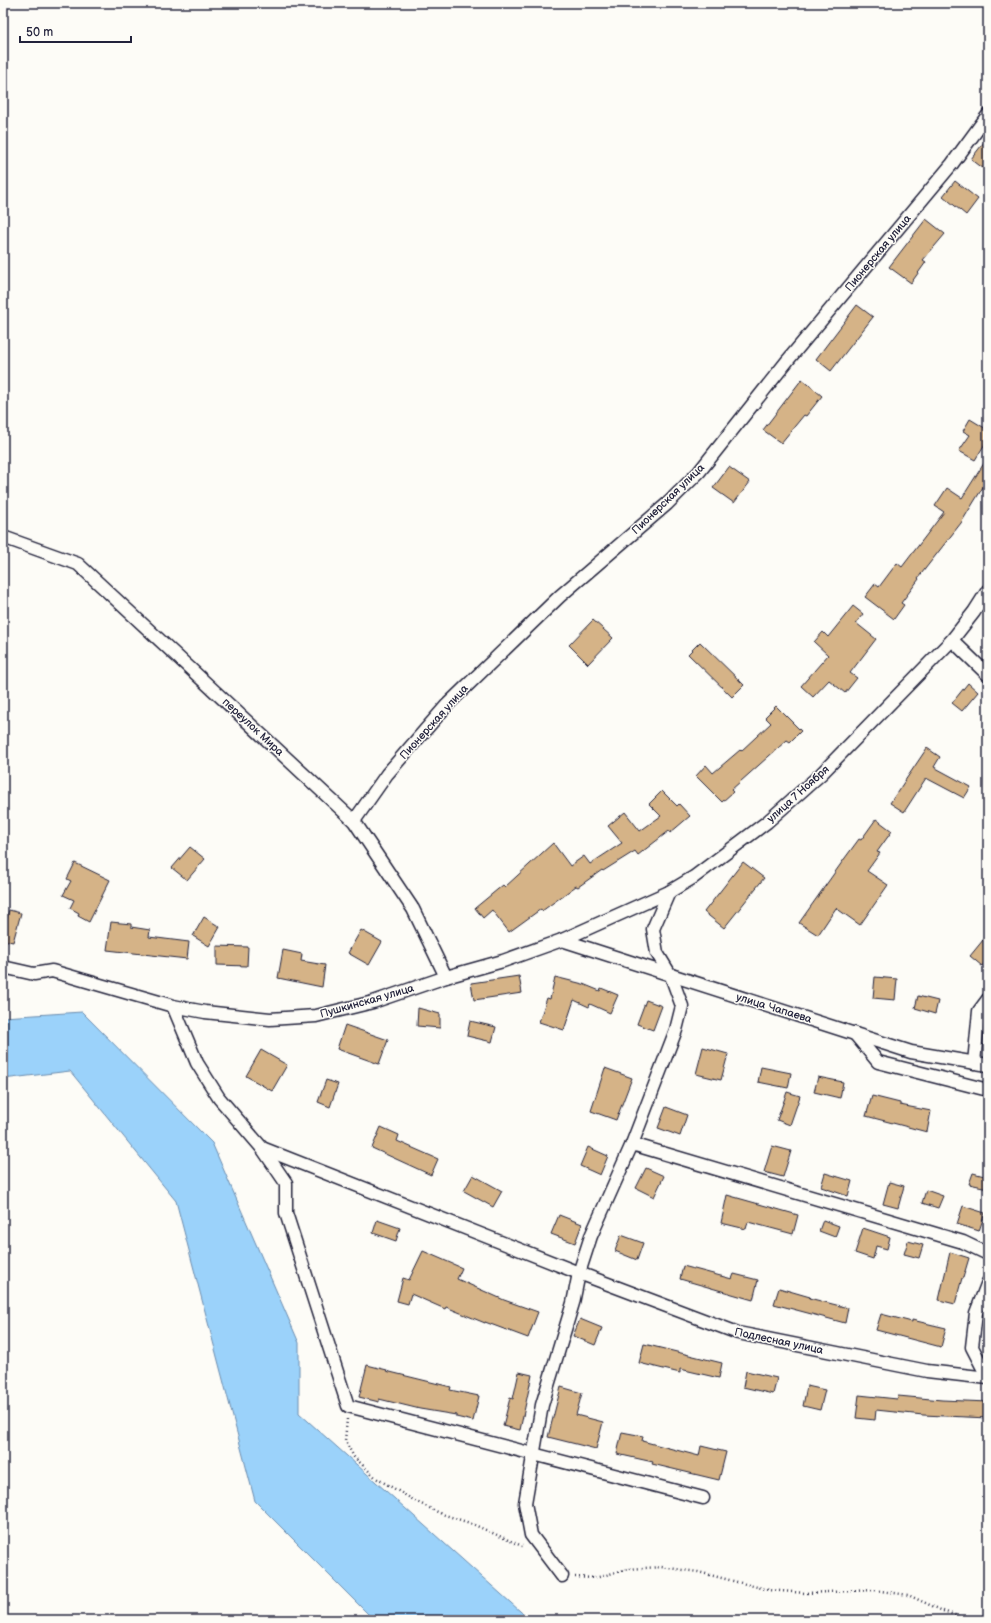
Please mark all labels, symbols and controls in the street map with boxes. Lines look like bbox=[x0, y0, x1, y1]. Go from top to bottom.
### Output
scale bar bbox=[20, 18, 131, 44]
text: 50 m bbox=[26, 25, 53, 40]
street label: Пионерская улица bbox=[842, 212, 914, 294]
street label: Пионерская улица bbox=[629, 461, 707, 537]
street label: Пионерская улица bbox=[397, 682, 471, 762]
street label: переулок Мира bbox=[220, 695, 287, 759]
street label: улица 7 Ноября bbox=[764, 763, 832, 825]
street label: Пушкинская улица bbox=[319, 981, 416, 1021]
street label: улица Чапаева bbox=[735, 990, 814, 1026]
street label: Подлесная улица bbox=[733, 1325, 825, 1357]

